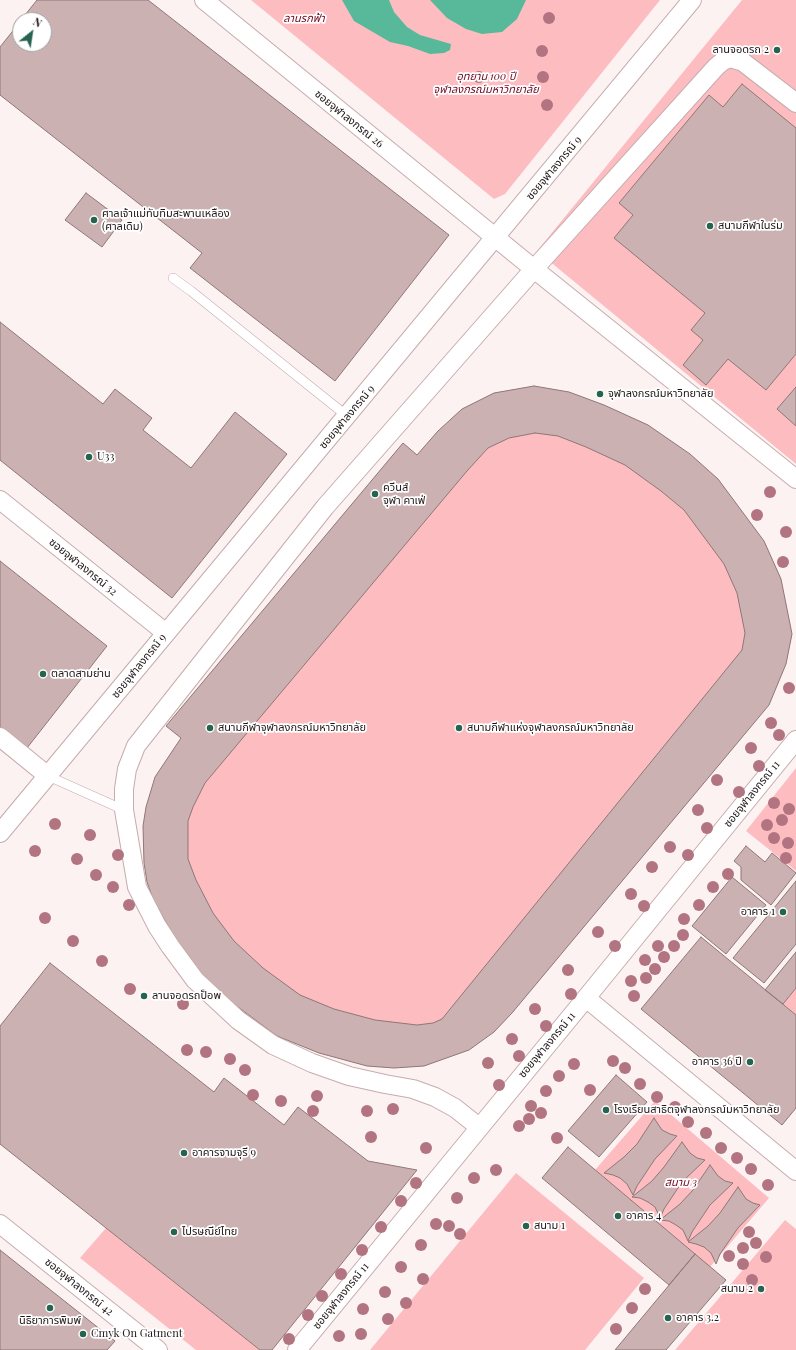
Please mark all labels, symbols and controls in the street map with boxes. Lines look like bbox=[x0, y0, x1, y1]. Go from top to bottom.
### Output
north arrow bbox=[12, 12, 52, 52]
park label: ลานรกฟ้า bbox=[283, 12, 325, 26]
text: N bbox=[31, 14, 45, 31]
place label: ลานจอดรถ 2 bbox=[713, 43, 769, 57]
marker: ลานจอดรถ 2 bbox=[772, 45, 782, 55]
park label: อุทยาน 100 ปี จุฬาลงกรณ์มหาวิทยาลัย bbox=[433, 70, 539, 96]
street label: ซอยจุฬาลงกรณ์ 26 bbox=[312, 87, 386, 151]
street label: ซอยจุฬาลงกรณ์ 9 bbox=[524, 133, 584, 203]
place label: ศาลเจ้าแม่ทับทิมสะพานเหลือง (ศาลเดิม) bbox=[102, 207, 230, 233]
marker: ศาลเจ้าแม่ทับทิมสะพานเหลือง (ศาลเดิม) bbox=[89, 215, 99, 225]
place label: สนามกีฬาในร่ม bbox=[718, 219, 783, 233]
marker: สนามกีฬาในร่ม bbox=[705, 221, 715, 231]
street label: ซอยจุฬาลงกรณ์ 9 bbox=[317, 382, 377, 452]
place label: จุฬาลงกรณ์มหาวิทยาลัย bbox=[608, 387, 713, 401]
marker: จุฬาลงกรณ์มหาวิทยาลัย bbox=[595, 389, 605, 399]
place label: U33 bbox=[97, 450, 114, 464]
marker: U33 bbox=[84, 452, 94, 462]
place label: ควีนส์ จุฬา คาเฟ่ bbox=[383, 481, 425, 507]
marker: ควีนส์ จุฬา คาเฟ่ bbox=[370, 489, 380, 499]
street label: ซอยจุฬาลงกรณ์ 32 bbox=[46, 536, 120, 598]
street label: ซอยจุฬาลงกรณ์ 9 bbox=[109, 631, 169, 701]
place label: ตลาดสามย่าน bbox=[51, 667, 111, 681]
marker: ตลาดสามย่าน bbox=[38, 669, 48, 679]
place label: สนามกีฬาจุฬาลงกรณ์มหาวิทยาลัย bbox=[218, 721, 366, 735]
place label: สนามกีฬาแห่งจุฬาลงกรณ์มหาวิทยาลัย bbox=[467, 721, 634, 735]
marker: สนามกีฬาจุฬาลงกรณ์มหาวิทยาลัย bbox=[205, 723, 215, 733]
marker: สนามกีฬาแห่งจุฬาลงกรณ์มหาวิทยาลัย bbox=[454, 723, 464, 733]
street label: ซอยจุฬาลงกรณ์ 11 bbox=[721, 758, 783, 830]
place label: อาคาร 1 bbox=[741, 905, 775, 919]
marker: อาคาร 1 bbox=[778, 907, 788, 917]
place label: ลานจอดรถป็อพ bbox=[152, 989, 221, 1003]
marker: ลานจอดรถป็อพ bbox=[139, 991, 149, 1001]
street label: ซอยจุฬาลงกรณ์ 11 bbox=[516, 1009, 578, 1081]
place label: อาคาร 36 ปี bbox=[692, 1055, 742, 1069]
marker: อาคาร 36 ปี bbox=[745, 1057, 755, 1067]
place label: โรงเรียนสาธิตจุฬาลงกรณ์มหาวิทยาลัย bbox=[614, 1103, 779, 1117]
marker: โรงเรียนสาธิตจุฬาลงกรณ์มหาวิทยาลัย bbox=[601, 1105, 611, 1115]
place label: อาคารจามจุรี 9 bbox=[192, 1146, 256, 1160]
marker: อาคารจามจุรี 9 bbox=[179, 1148, 189, 1158]
park label: สนาม 3 bbox=[665, 1176, 697, 1190]
place label: อาคาร 4 bbox=[626, 1209, 662, 1223]
marker: อาคาร 4 bbox=[613, 1211, 623, 1221]
place label: สนาม 1 bbox=[534, 1219, 565, 1233]
marker: สนาม 1 bbox=[521, 1221, 531, 1231]
place label: ไปรษณีย์ไทย bbox=[182, 1225, 237, 1239]
marker: ไปรษณีย์ไทย bbox=[169, 1227, 179, 1237]
street label: ซอยจุฬาลงกรณ์ 42 bbox=[42, 1255, 116, 1319]
street label: ซอยจุฬาลงกรณ์ 11 bbox=[310, 1260, 372, 1332]
place label: สนาม 2 bbox=[721, 1282, 753, 1296]
marker: สนาม 2 bbox=[756, 1284, 766, 1294]
marker: นิธิยาการพิมพ์ bbox=[45, 1303, 55, 1313]
place label: อาคาร 3.2 bbox=[676, 1311, 719, 1325]
marker: อาคาร 3.2 bbox=[663, 1313, 673, 1323]
place label: นิธิยาการพิมพ์ bbox=[19, 1314, 81, 1328]
place label: Cmyk On Gatment bbox=[91, 1327, 183, 1341]
marker: Cmyk On Gatment bbox=[78, 1329, 88, 1339]

